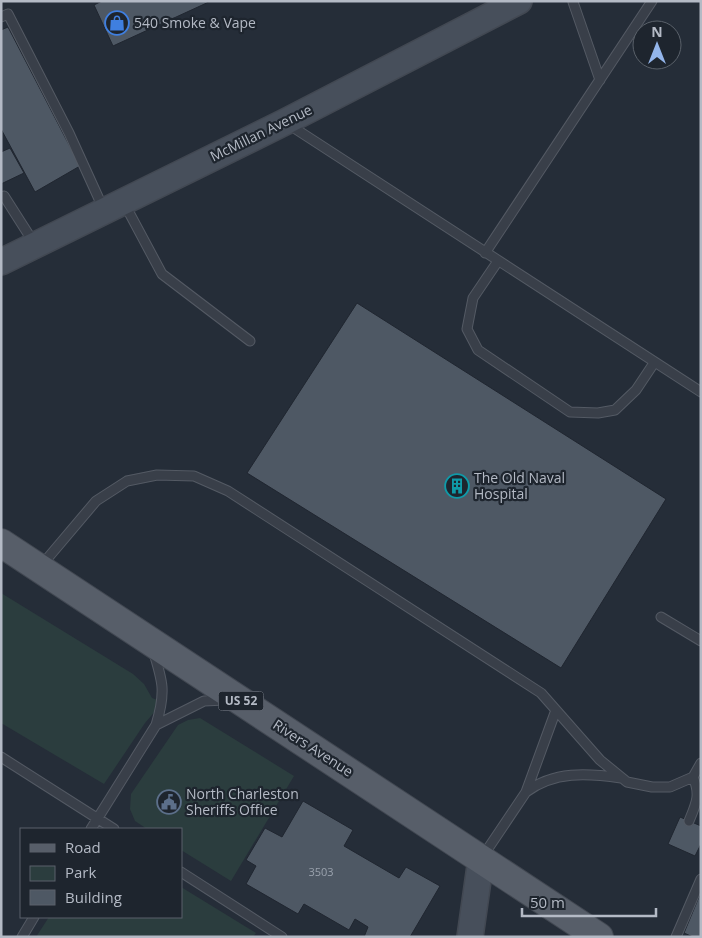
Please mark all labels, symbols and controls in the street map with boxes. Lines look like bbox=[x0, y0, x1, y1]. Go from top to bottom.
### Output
shop icon: 540 Smoke & Vape bbox=[104, 10, 130, 36]
place label: 540 Smoke & Vape bbox=[134, 13, 256, 32]
north arrow bbox=[632, 20, 682, 70]
text: N bbox=[651, 22, 663, 41]
street label: McMillan Avenue bbox=[207, 100, 315, 165]
place label: The Old Naval Hospital bbox=[474, 468, 565, 503]
building icon: The Old Naval Hospital bbox=[444, 473, 470, 499]
road number: US 52 bbox=[218, 691, 264, 710]
street label: Rivers Avenue bbox=[270, 715, 357, 781]
place label: North Charleston Sheriffs Office bbox=[186, 784, 299, 819]
public building icon: North Charleston Sheriffs Office bbox=[156, 789, 182, 815]
legend bbox=[20, 828, 182, 918]
text: Road bbox=[65, 837, 101, 857]
text: Park bbox=[65, 862, 96, 882]
house number: 3503 bbox=[308, 864, 334, 879]
scale bar bbox=[522, 886, 656, 918]
text: Building bbox=[65, 887, 122, 907]
text: 50 m bbox=[530, 892, 565, 912]

